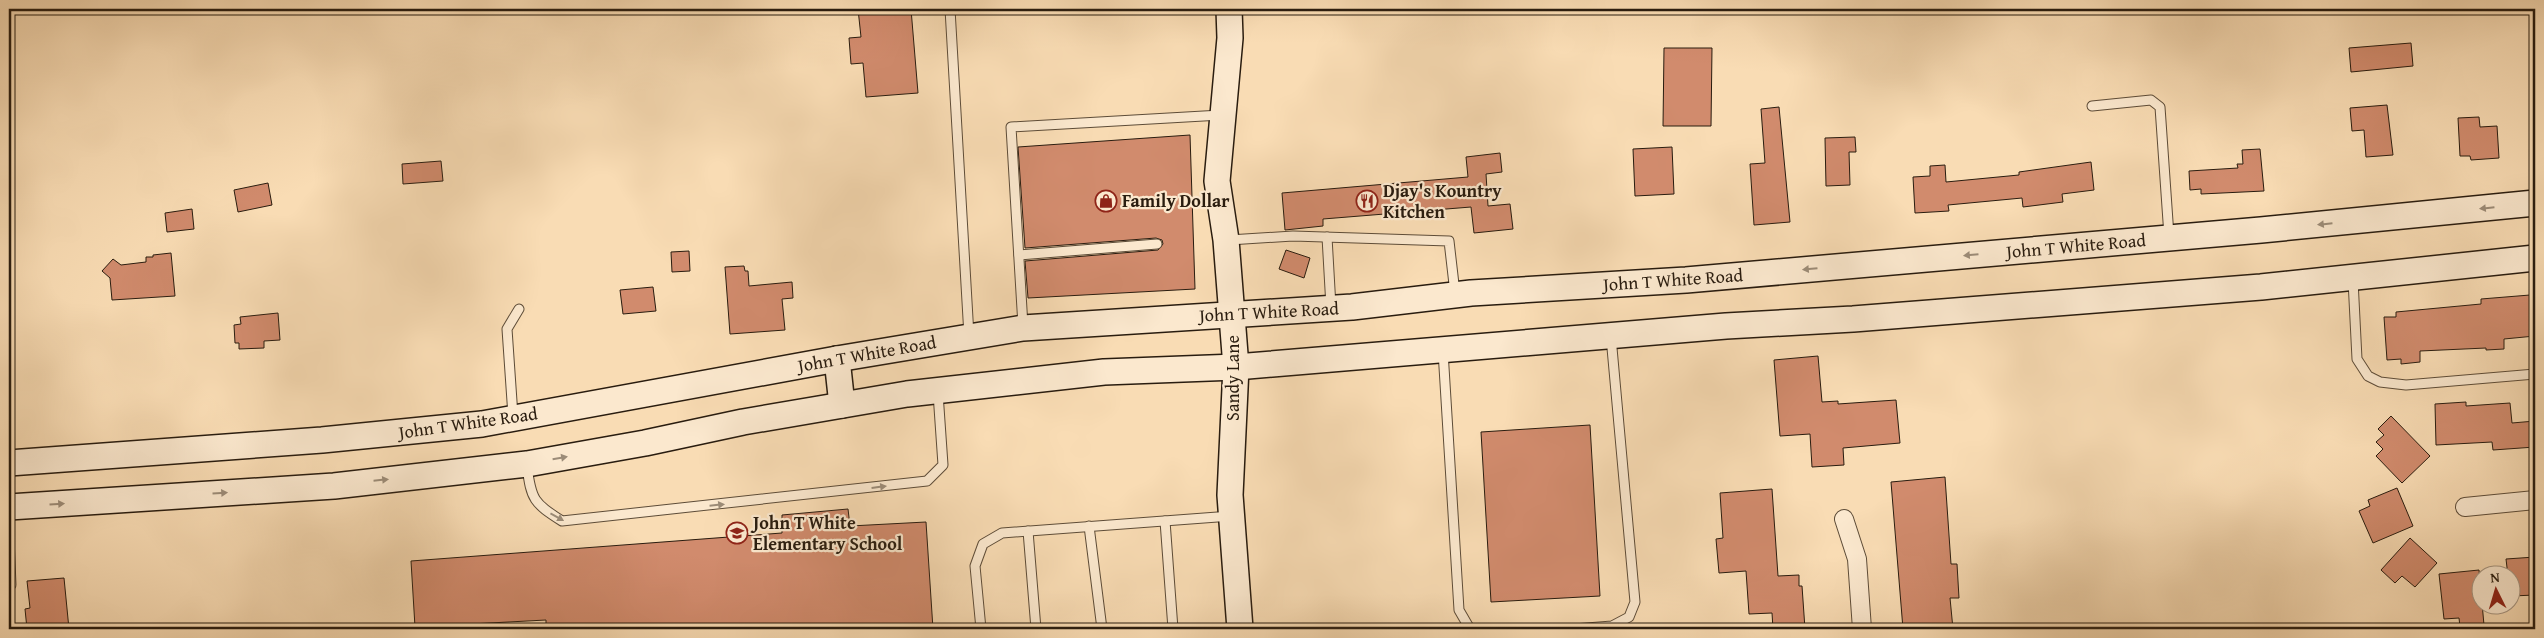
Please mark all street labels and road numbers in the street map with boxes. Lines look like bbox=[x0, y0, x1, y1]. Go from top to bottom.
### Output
street label: John T White Road bbox=[2003, 226, 2147, 265]
street label: John T White Road bbox=[1600, 261, 1744, 298]
street label: John T White Road bbox=[1196, 294, 1340, 329]
street label: John T White Road bbox=[794, 328, 939, 379]
street label: Sandy Lane bbox=[1219, 335, 1246, 421]
street label: John T White Road bbox=[395, 399, 540, 446]

